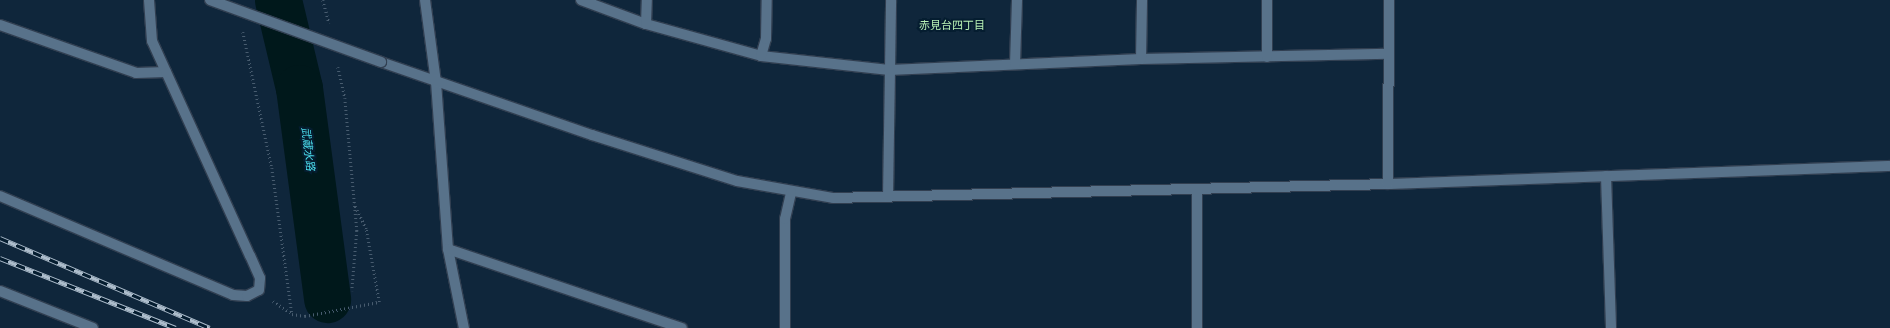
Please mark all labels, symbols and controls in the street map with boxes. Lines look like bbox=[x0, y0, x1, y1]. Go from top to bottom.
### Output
district label: 赤見台四丁目 bbox=[919, 19, 985, 33]
water label: 武蔵水路 bbox=[298, 126, 316, 172]

